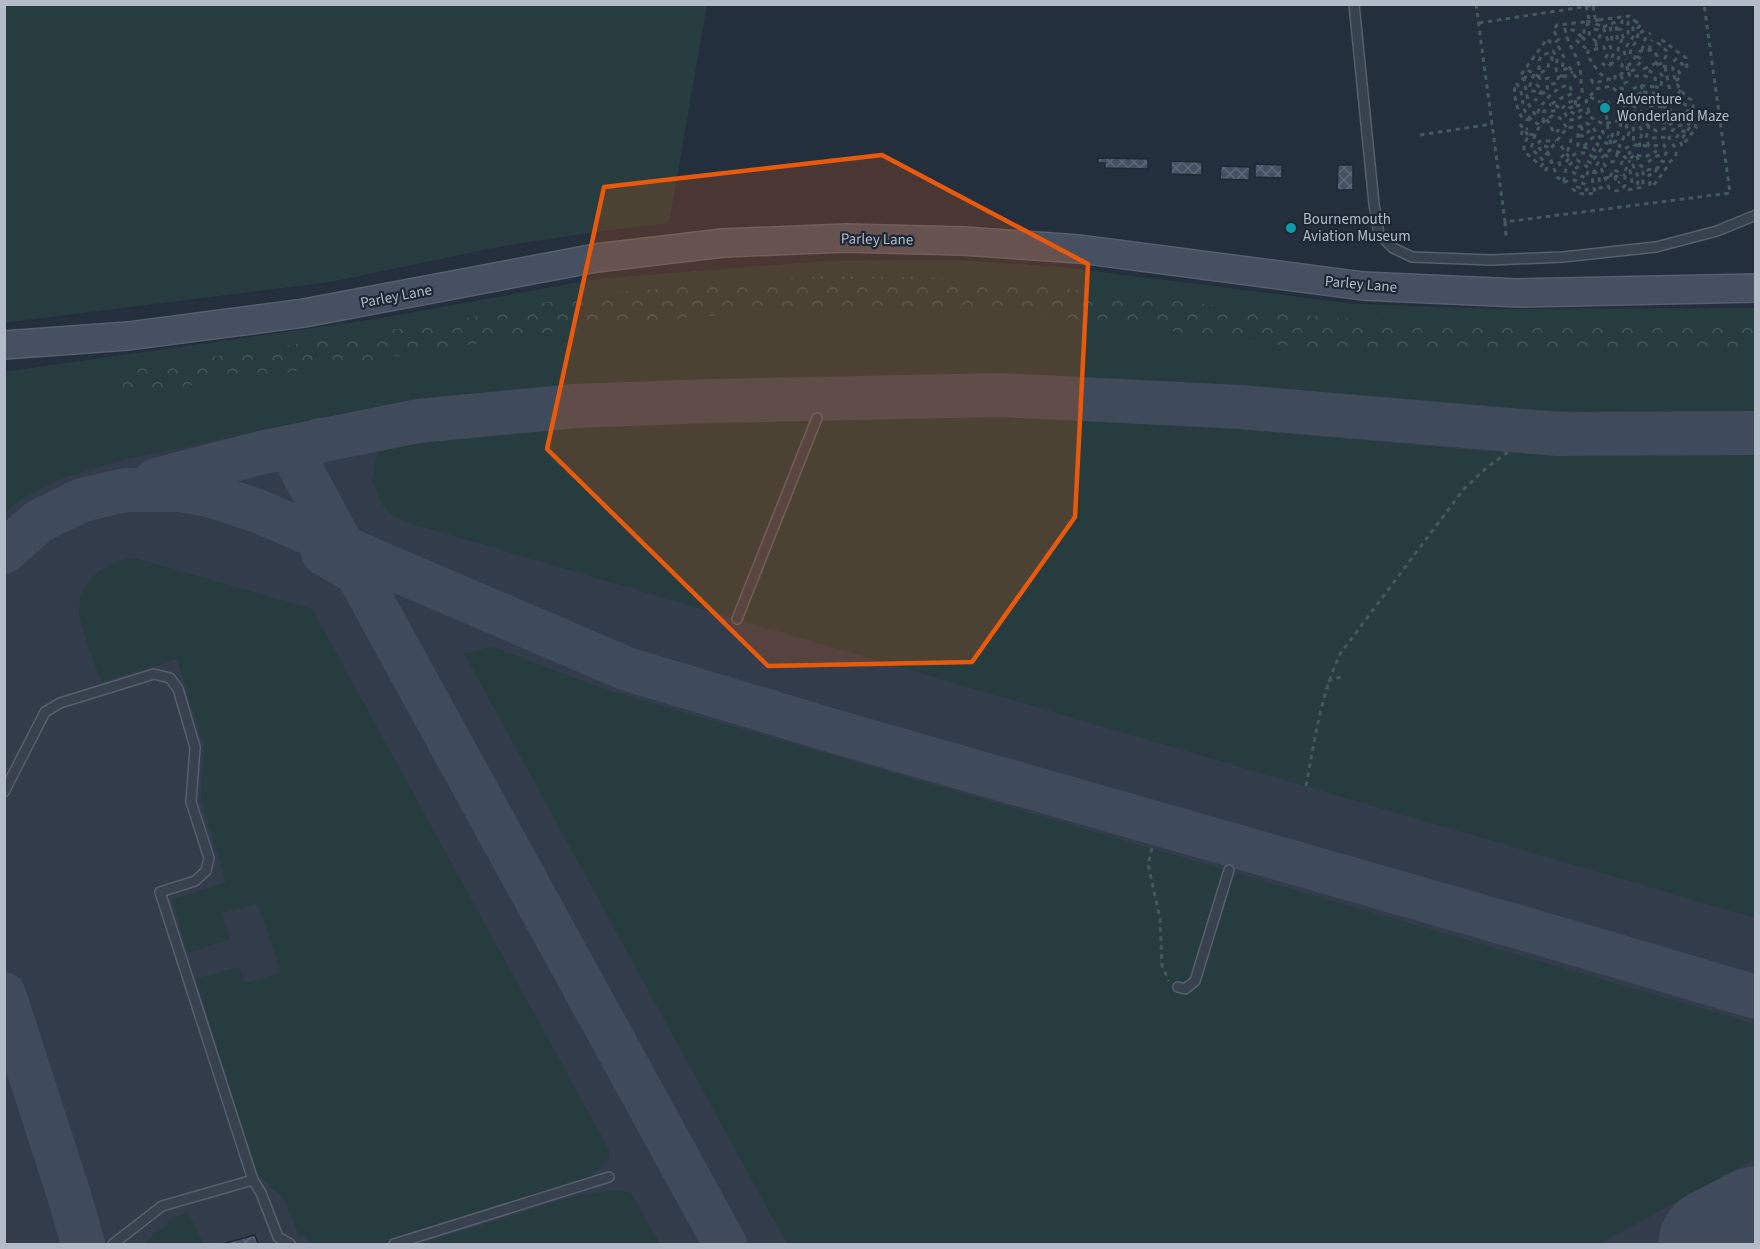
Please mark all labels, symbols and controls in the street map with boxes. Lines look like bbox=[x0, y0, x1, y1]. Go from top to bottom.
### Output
place label: Adventure Wonderland Maze bbox=[1617, 89, 1729, 127]
marker: Adventure Wonderland Maze bbox=[1598, 101, 1612, 115]
place label: Bournemouth Aviation Museum bbox=[1303, 209, 1411, 247]
marker: Bournemouth Aviation Museum bbox=[1284, 221, 1298, 235]
street label: Parley Lane bbox=[841, 228, 913, 251]
street label: Parley Lane bbox=[1324, 271, 1398, 298]
street label: Parley Lane bbox=[359, 279, 434, 314]

